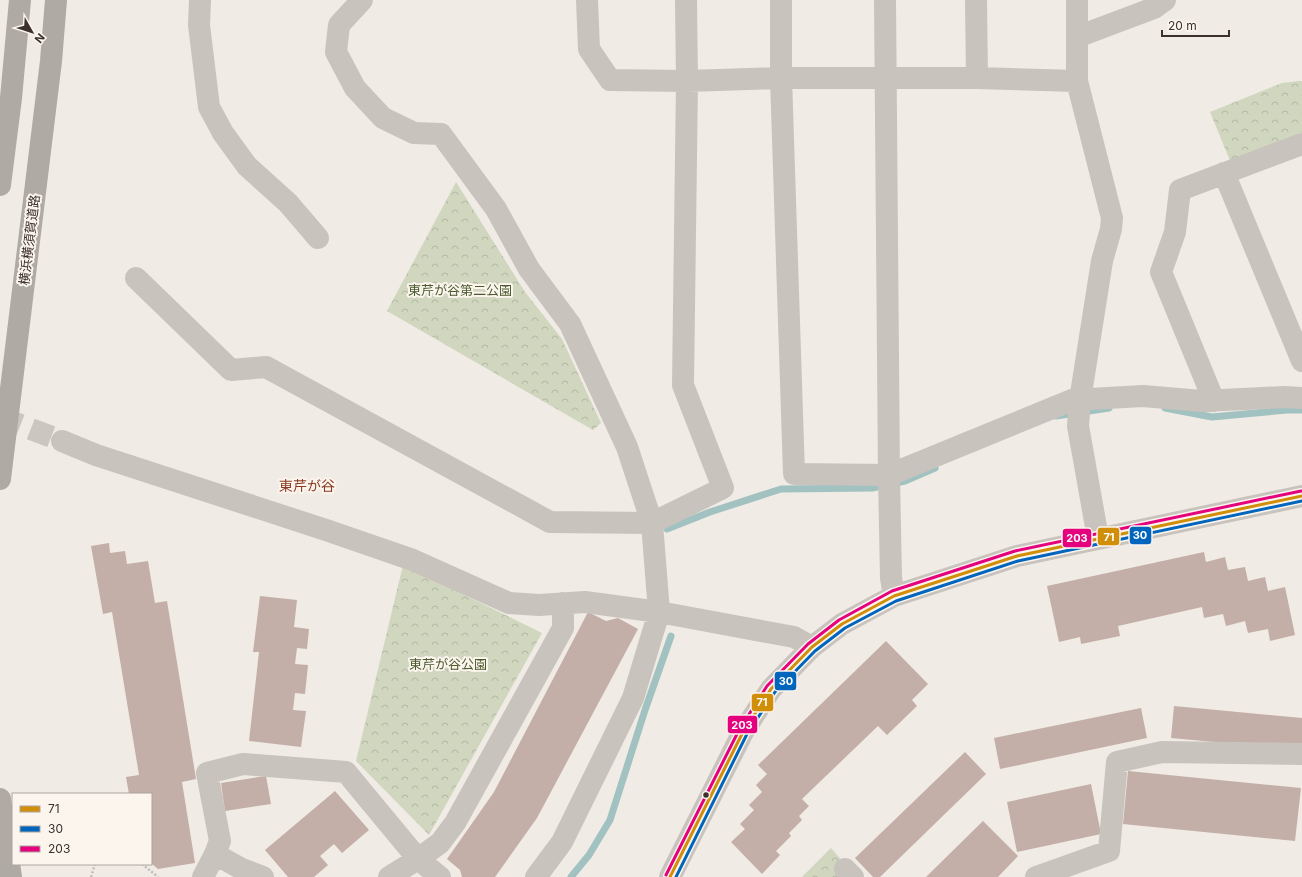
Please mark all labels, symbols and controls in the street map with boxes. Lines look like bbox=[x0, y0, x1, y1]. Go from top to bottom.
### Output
north arrow bbox=[12, 12, 52, 52]
scale bar bbox=[1162, 12, 1229, 38]
text: 20 m bbox=[1168, 18, 1197, 33]
text: N bbox=[32, 31, 48, 46]
street label: 横浜横須賀道路 bbox=[16, 194, 42, 286]
park label: 東芹が谷第二公園 bbox=[408, 282, 512, 298]
district label: 東芹が谷 bbox=[279, 477, 335, 494]
line badge: 30 bbox=[1129, 526, 1152, 545]
line badge: 71 bbox=[1097, 527, 1120, 546]
line badge: 203 bbox=[1062, 528, 1092, 548]
text: 30 bbox=[1133, 528, 1147, 542]
text: 71 bbox=[1103, 530, 1115, 544]
text: 203 bbox=[1066, 531, 1088, 545]
park label: 東芹が谷公園 bbox=[409, 656, 487, 672]
line badge: 30 bbox=[774, 671, 797, 691]
text: 30 bbox=[779, 674, 793, 688]
line badge: 71 bbox=[751, 693, 774, 712]
text: 71 bbox=[756, 695, 768, 709]
line badge: 203 bbox=[727, 715, 758, 734]
text: 203 bbox=[731, 718, 753, 732]
unlabelled marker bbox=[701, 790, 711, 800]
legend bbox=[12, 793, 152, 865]
text: 71 bbox=[48, 801, 60, 816]
text: 30 bbox=[48, 821, 63, 836]
text: 203 bbox=[48, 841, 70, 856]

